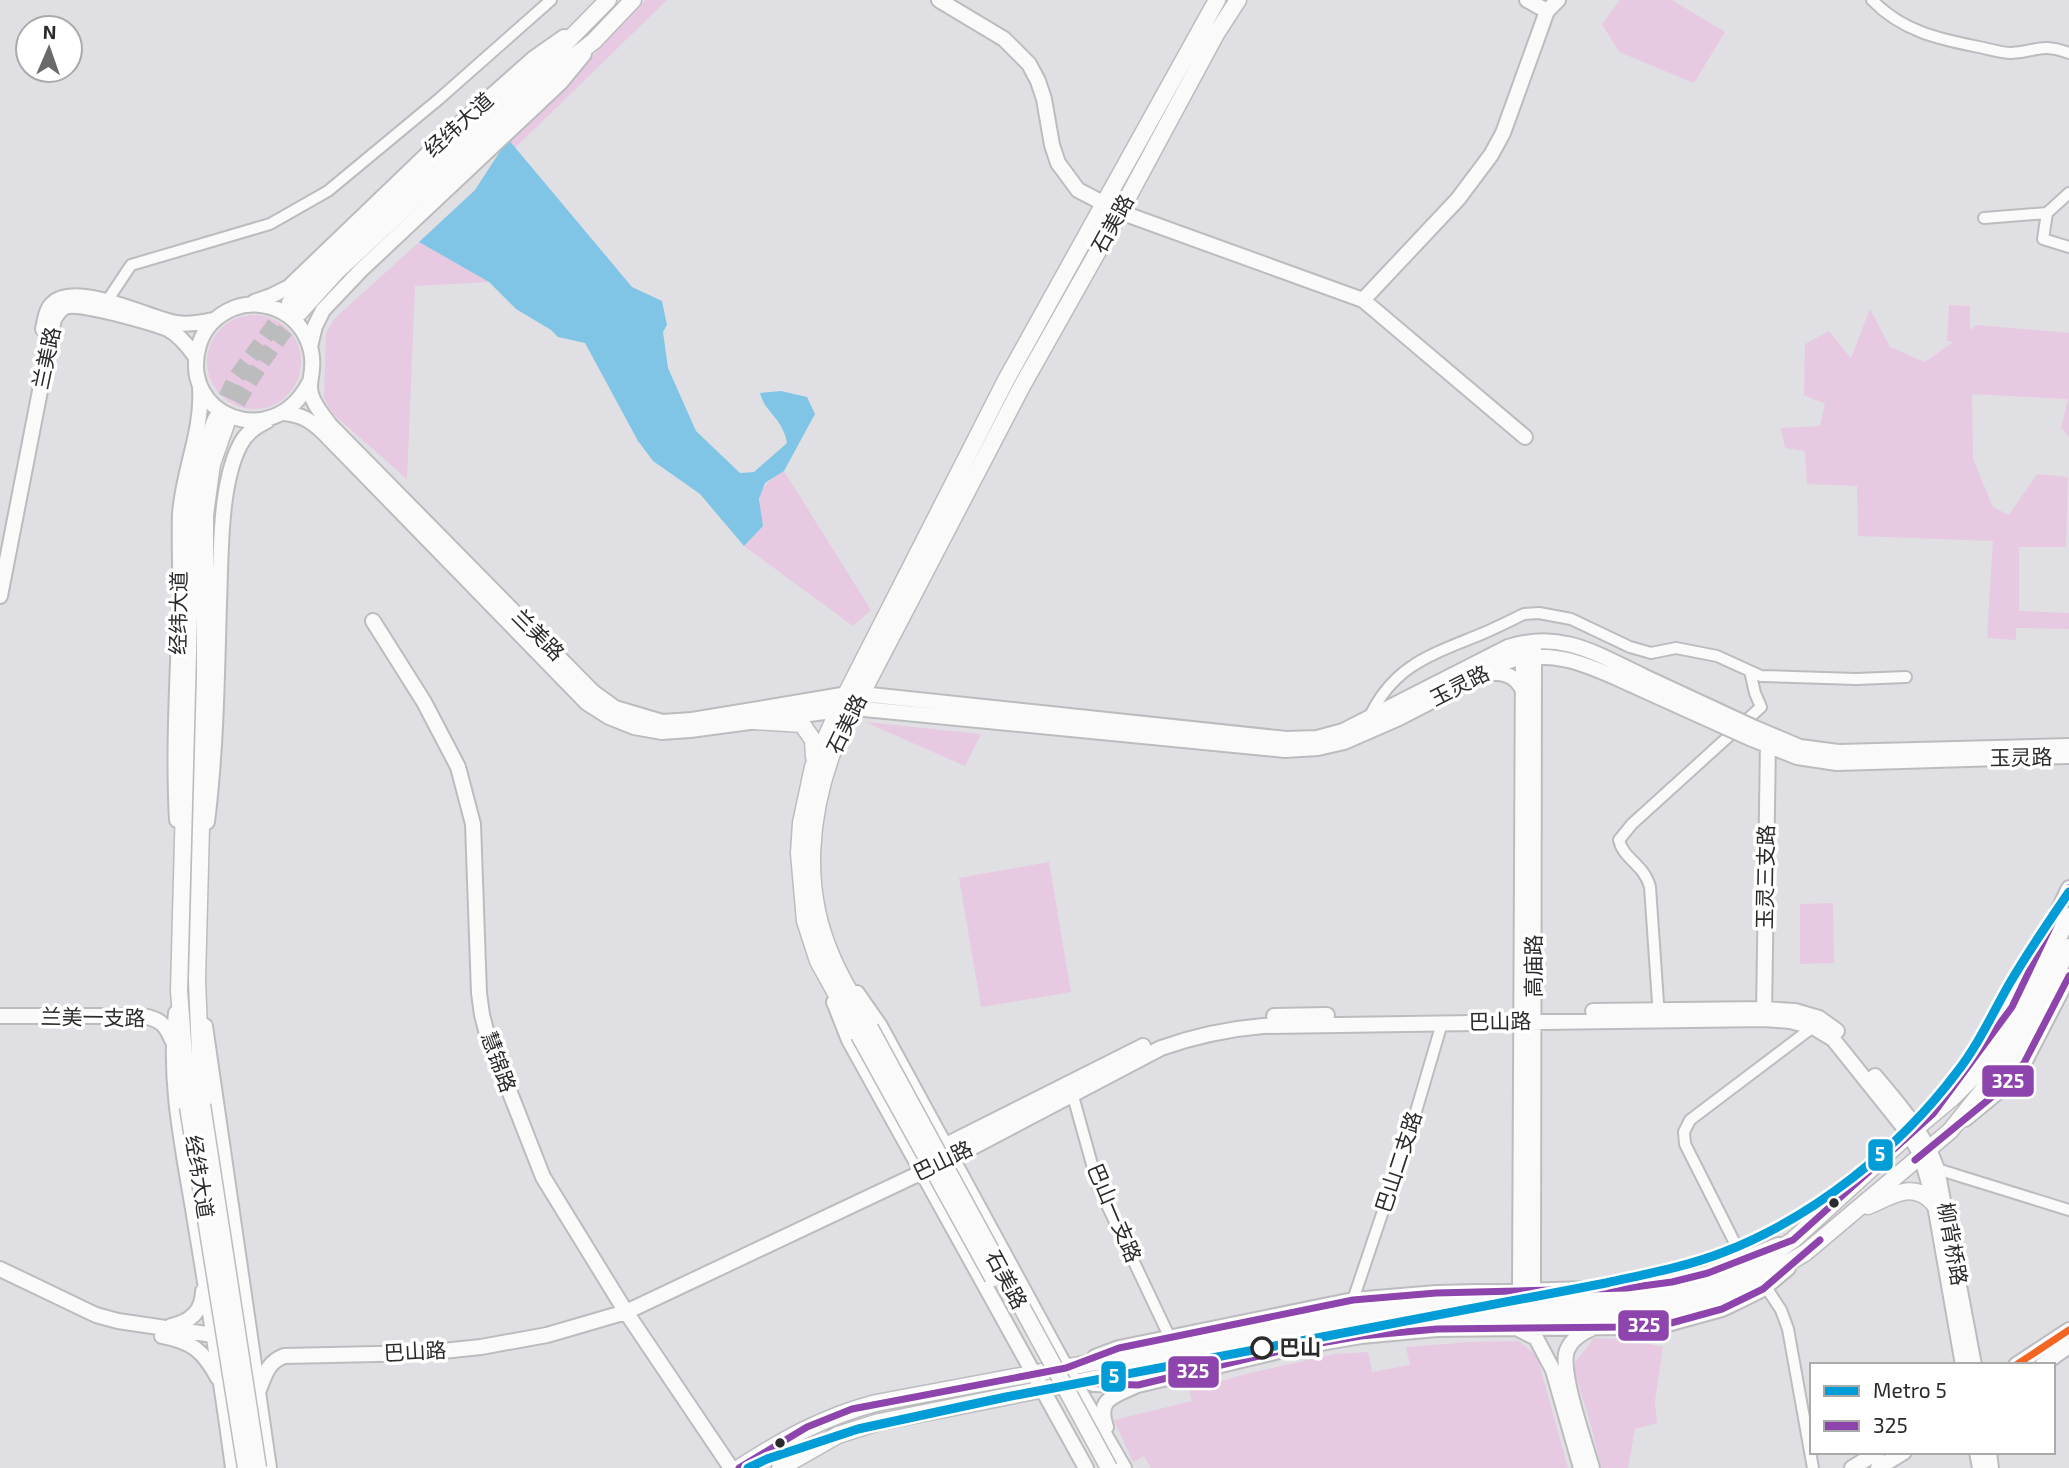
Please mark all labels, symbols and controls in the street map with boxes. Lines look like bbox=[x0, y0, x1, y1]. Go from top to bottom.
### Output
north arrow bbox=[14, 14, 84, 84]
text: N bbox=[42, 20, 57, 43]
street label: 经纬大道 bbox=[418, 86, 498, 161]
street label: 石美路 bbox=[1085, 190, 1138, 257]
street label: 兰美路 bbox=[27, 324, 64, 391]
street label: 经纬大道 bbox=[164, 571, 191, 655]
street label: 兰美路 bbox=[508, 603, 570, 665]
street label: 玉灵路 bbox=[1426, 659, 1493, 710]
street label: 石美路 bbox=[821, 690, 871, 757]
street label: 玉灵路 bbox=[1989, 743, 2053, 770]
street label: 玉灵三支路 bbox=[1751, 824, 1778, 930]
street label: 高庙路 bbox=[1520, 935, 1545, 998]
street label: 兰美一支路 bbox=[40, 1003, 146, 1030]
street label: 巴山路 bbox=[1468, 1007, 1532, 1034]
street label: 慧锦路 bbox=[477, 1028, 522, 1095]
line badge: 325 bbox=[1981, 1064, 2035, 1098]
text: 325 bbox=[1992, 1069, 2024, 1092]
street label: 巴山二支路 bbox=[1369, 1108, 1426, 1215]
street label: 经纬大道 bbox=[182, 1133, 219, 1220]
street label: 巴山路 bbox=[909, 1135, 976, 1185]
line badge: 5 bbox=[1867, 1138, 1894, 1172]
text: 5 bbox=[1875, 1142, 1885, 1165]
street label: 巴山一支路 bbox=[1083, 1159, 1147, 1266]
unlabelled marker bbox=[1827, 1196, 1841, 1210]
street label: 柳背桥路 bbox=[1934, 1200, 1973, 1287]
street label: 石美路 bbox=[981, 1246, 1033, 1313]
line badge: 325 bbox=[1617, 1309, 1670, 1342]
text: 325 bbox=[1628, 1313, 1660, 1336]
place label: 巴山 bbox=[1279, 1334, 1321, 1359]
street label: 巴山路 bbox=[383, 1336, 447, 1365]
marker: 巴山 bbox=[1251, 1337, 1273, 1359]
line badge: 325 bbox=[1167, 1355, 1220, 1389]
text: 325 bbox=[1177, 1359, 1209, 1382]
line badge: 5 bbox=[1100, 1360, 1127, 1393]
legend bbox=[1810, 1363, 2055, 1454]
text: 5 bbox=[1109, 1364, 1119, 1387]
text: Metro 5 bbox=[1873, 1377, 1947, 1402]
text: 325 bbox=[1873, 1412, 1908, 1437]
unlabelled marker bbox=[773, 1436, 787, 1450]

